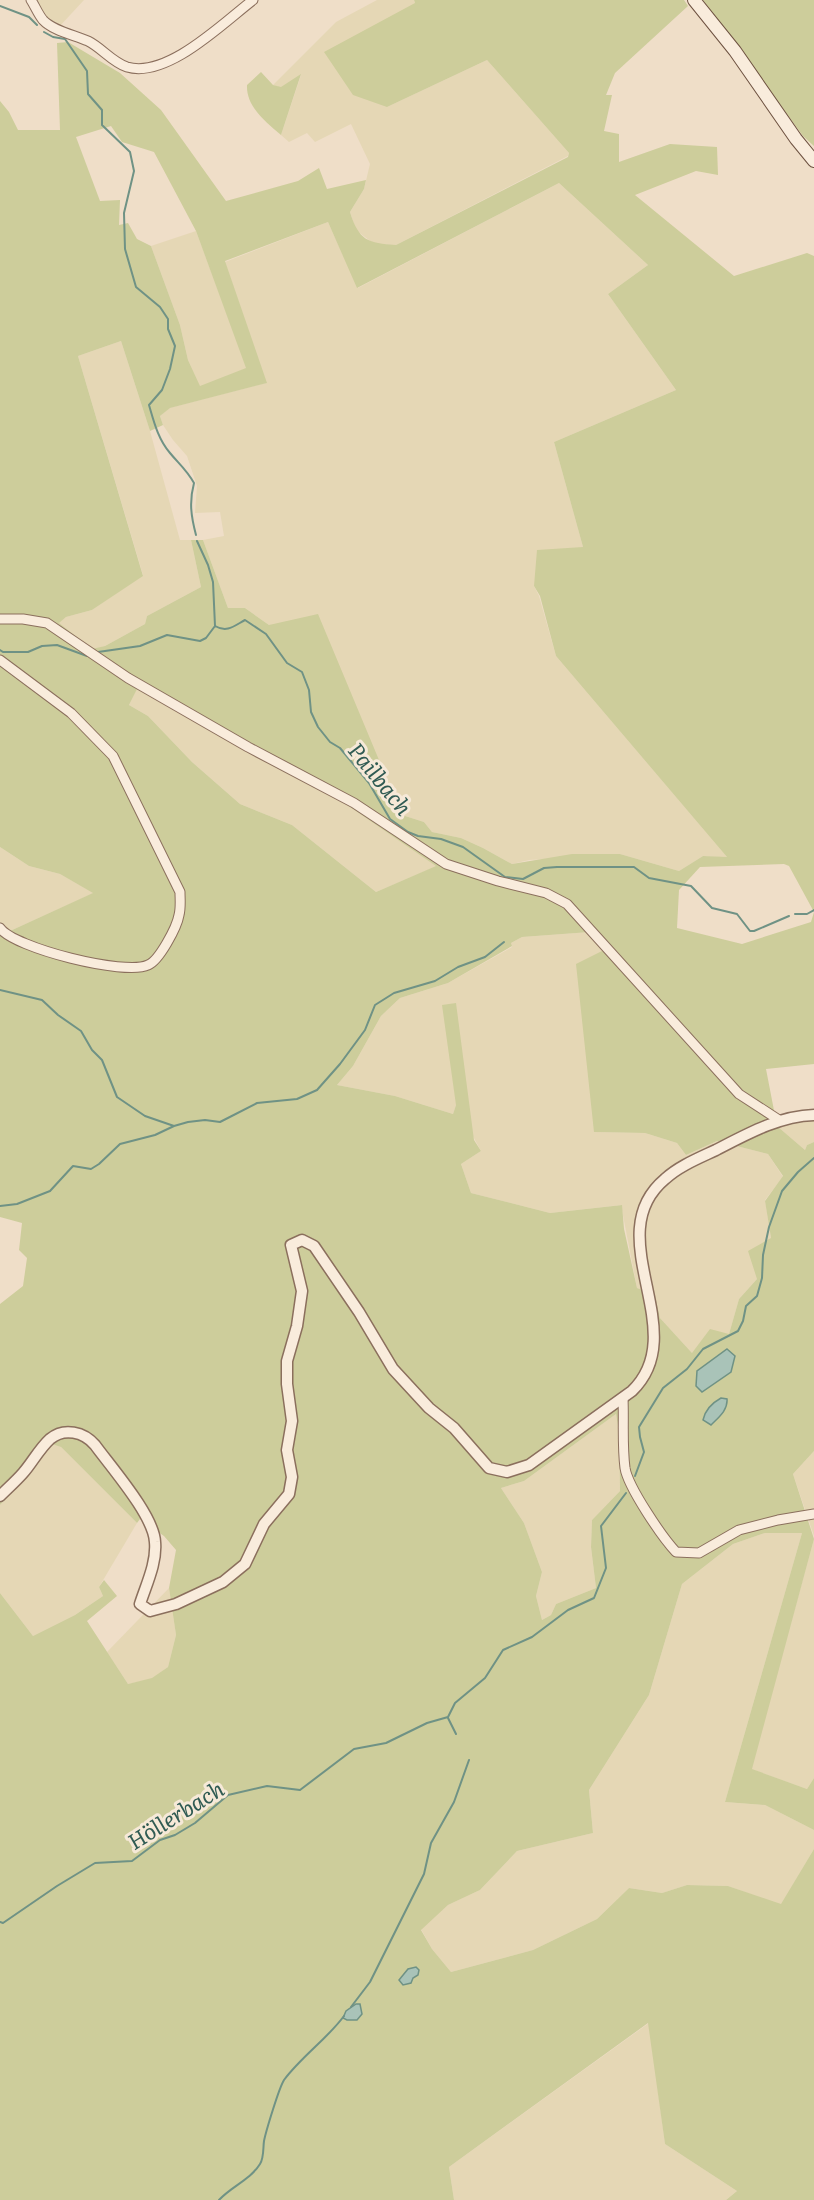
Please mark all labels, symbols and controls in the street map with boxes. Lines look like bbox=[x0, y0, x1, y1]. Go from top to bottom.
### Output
water label: Pailbach bbox=[341, 734, 421, 822]
water label: Höllerbach bbox=[120, 1771, 230, 1857]

